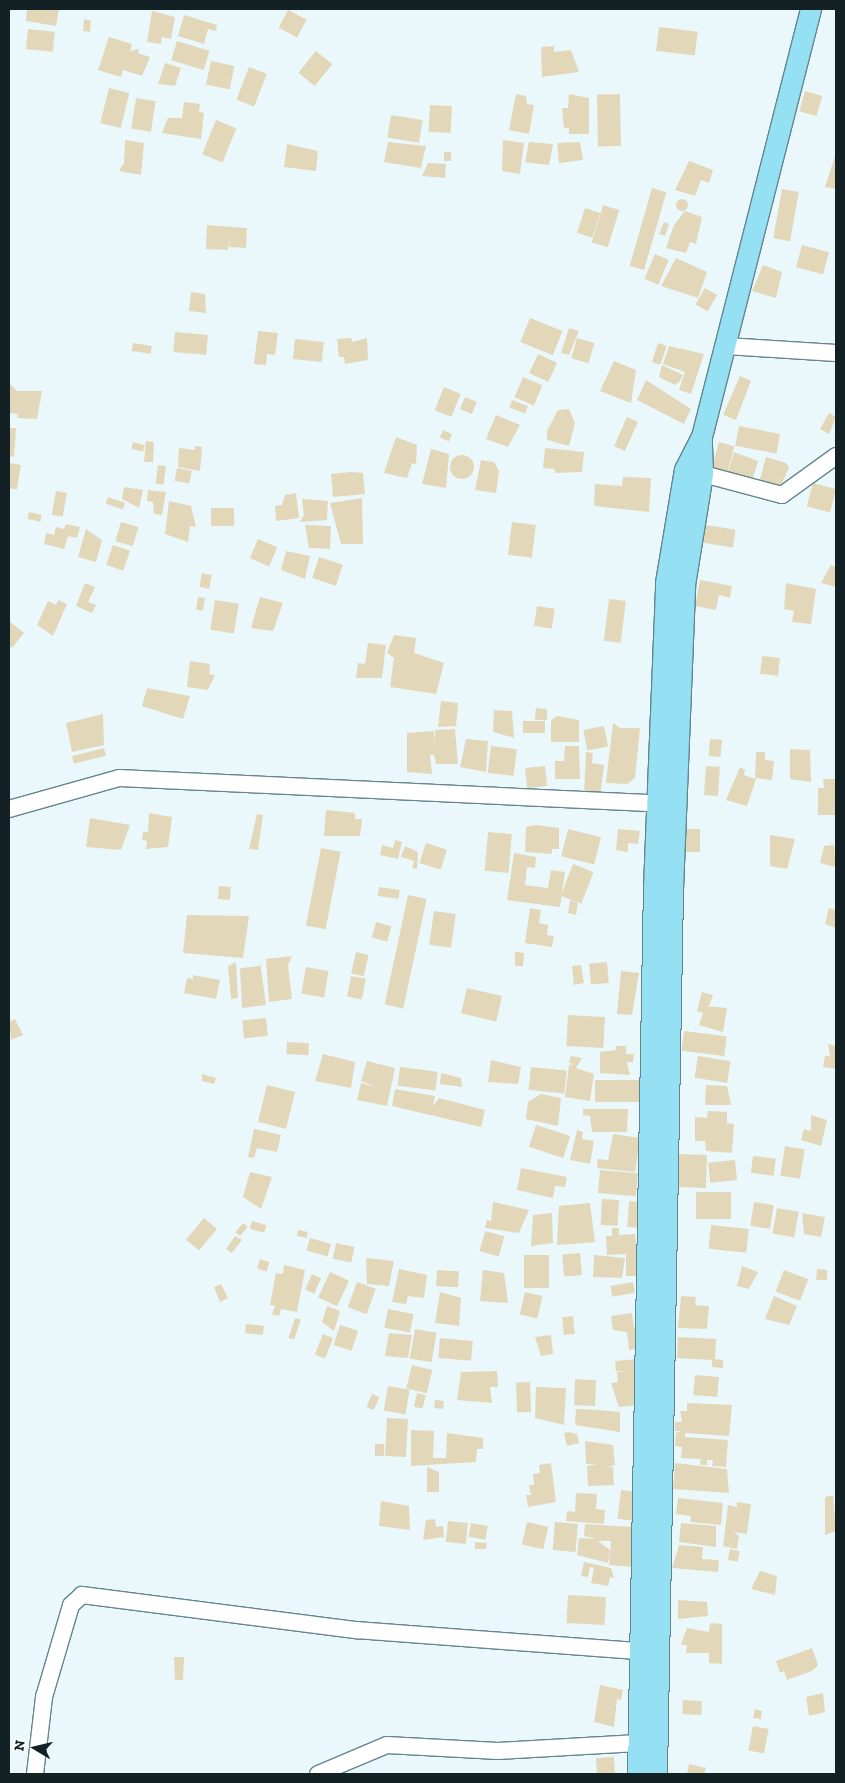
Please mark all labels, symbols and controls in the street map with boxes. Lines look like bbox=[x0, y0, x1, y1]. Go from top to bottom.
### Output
north arrow bbox=[10, 1723, 60, 1773]
text: N bbox=[10, 1739, 29, 1752]

